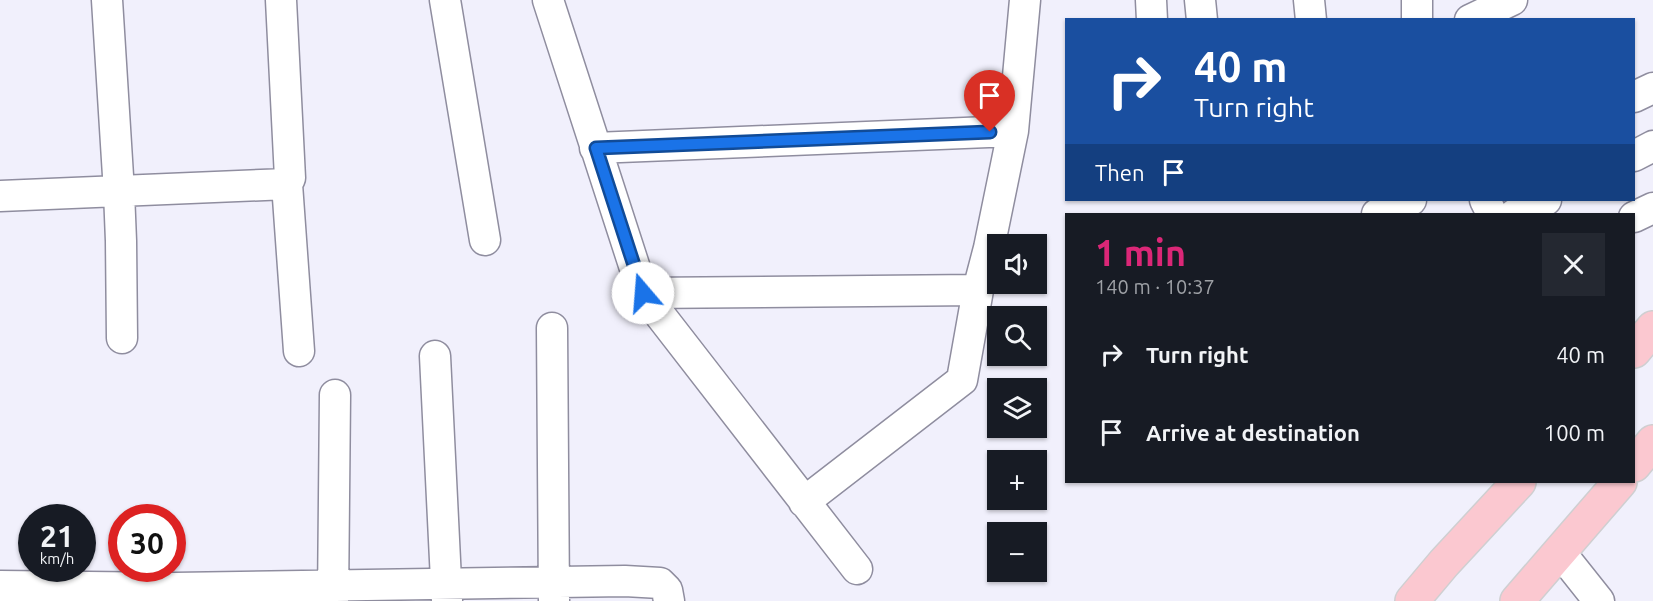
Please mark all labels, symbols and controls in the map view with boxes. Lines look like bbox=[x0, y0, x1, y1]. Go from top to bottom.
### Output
icon: right bbox=[1095, 42, 1173, 120]
text: 40 m bbox=[1194, 43, 1288, 90]
pin bbox=[964, 70, 1015, 132]
icon: arrive bbox=[973, 79, 1006, 112]
text: Turn right bbox=[1194, 92, 1314, 122]
icon: arrive bbox=[1157, 156, 1190, 189]
text: Then bbox=[1095, 160, 1145, 185]
text: 1 min bbox=[1095, 232, 1186, 273]
button: close bbox=[1542, 233, 1605, 296]
map controls bbox=[987, 234, 1047, 582]
button: sound bbox=[987, 234, 1047, 294]
position arrow bbox=[611, 261, 675, 325]
text: 140 m · 10:37 bbox=[1095, 275, 1215, 298]
button: search bbox=[987, 306, 1047, 366]
icon: right bbox=[1095, 338, 1128, 371]
text: Turn right bbox=[1146, 342, 1248, 367]
text: 40 m bbox=[1556, 342, 1605, 367]
button: layers bbox=[987, 378, 1047, 438]
icon: arrive bbox=[1095, 416, 1128, 449]
text: Arrive at destination bbox=[1146, 420, 1360, 445]
text: 100 m bbox=[1544, 420, 1605, 445]
button: + bbox=[987, 450, 1047, 510]
speed limit sign: 30 bbox=[108, 504, 186, 582]
text: 21 bbox=[40, 519, 74, 553]
button: − bbox=[987, 522, 1047, 582]
text: km/h bbox=[40, 550, 74, 567]

